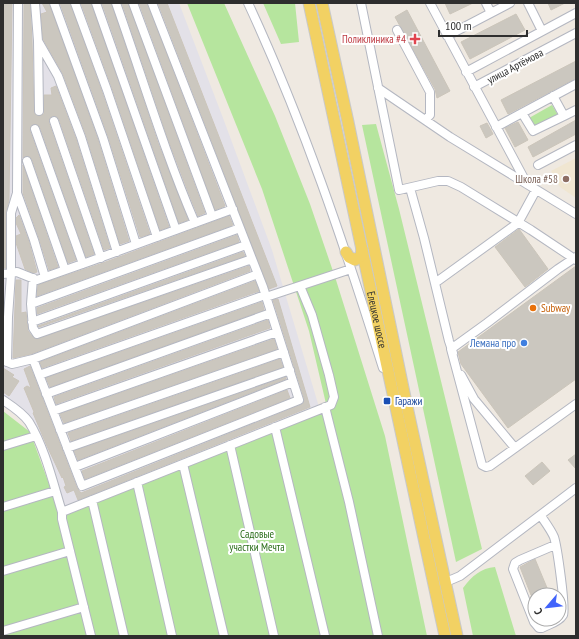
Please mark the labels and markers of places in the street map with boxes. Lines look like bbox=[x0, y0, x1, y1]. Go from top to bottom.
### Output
place label: Поликлиника #4 bbox=[342, 32, 406, 46]
marker: Поликлиника #4 bbox=[409, 33, 421, 45]
place label: Школа #58 bbox=[515, 172, 558, 186]
marker: Школа #58 bbox=[561, 174, 571, 184]
place label: Subway bbox=[541, 301, 571, 315]
marker: Subway bbox=[528, 303, 538, 313]
place label: Лемана про bbox=[469, 336, 516, 350]
marker: Лемана про bbox=[519, 338, 529, 348]
place label: Гаражи bbox=[395, 394, 422, 408]
marker: Гаражи bbox=[382, 396, 392, 406]

